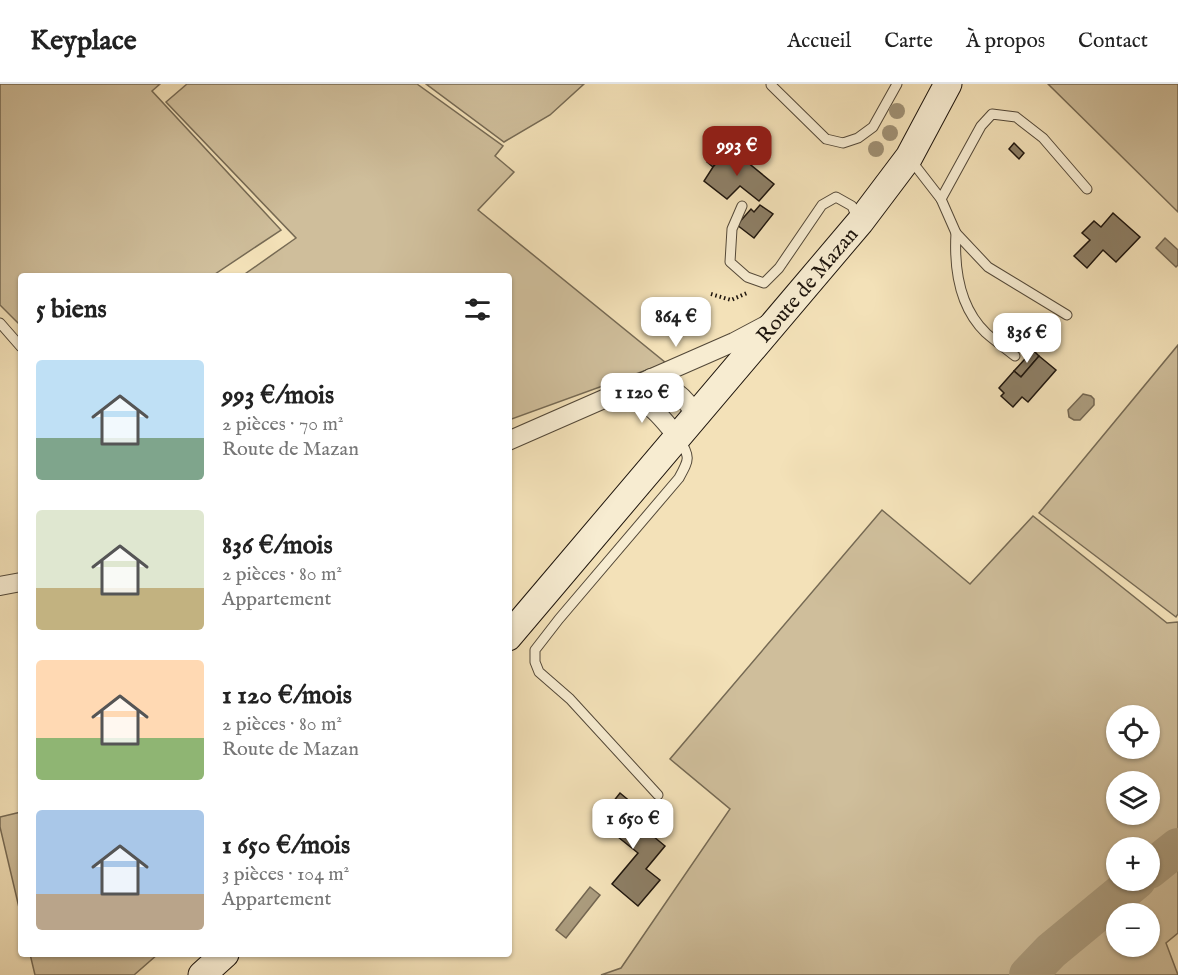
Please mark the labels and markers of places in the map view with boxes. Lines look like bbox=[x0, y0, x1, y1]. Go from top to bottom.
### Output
pin: 993 € bbox=[695, 126, 779, 177]
pin: 864 € bbox=[634, 297, 718, 348]
pin: 836 € bbox=[985, 313, 1069, 364]
pin: 1 120 € bbox=[587, 373, 697, 424]
pin: 1 650 € bbox=[578, 799, 688, 850]

